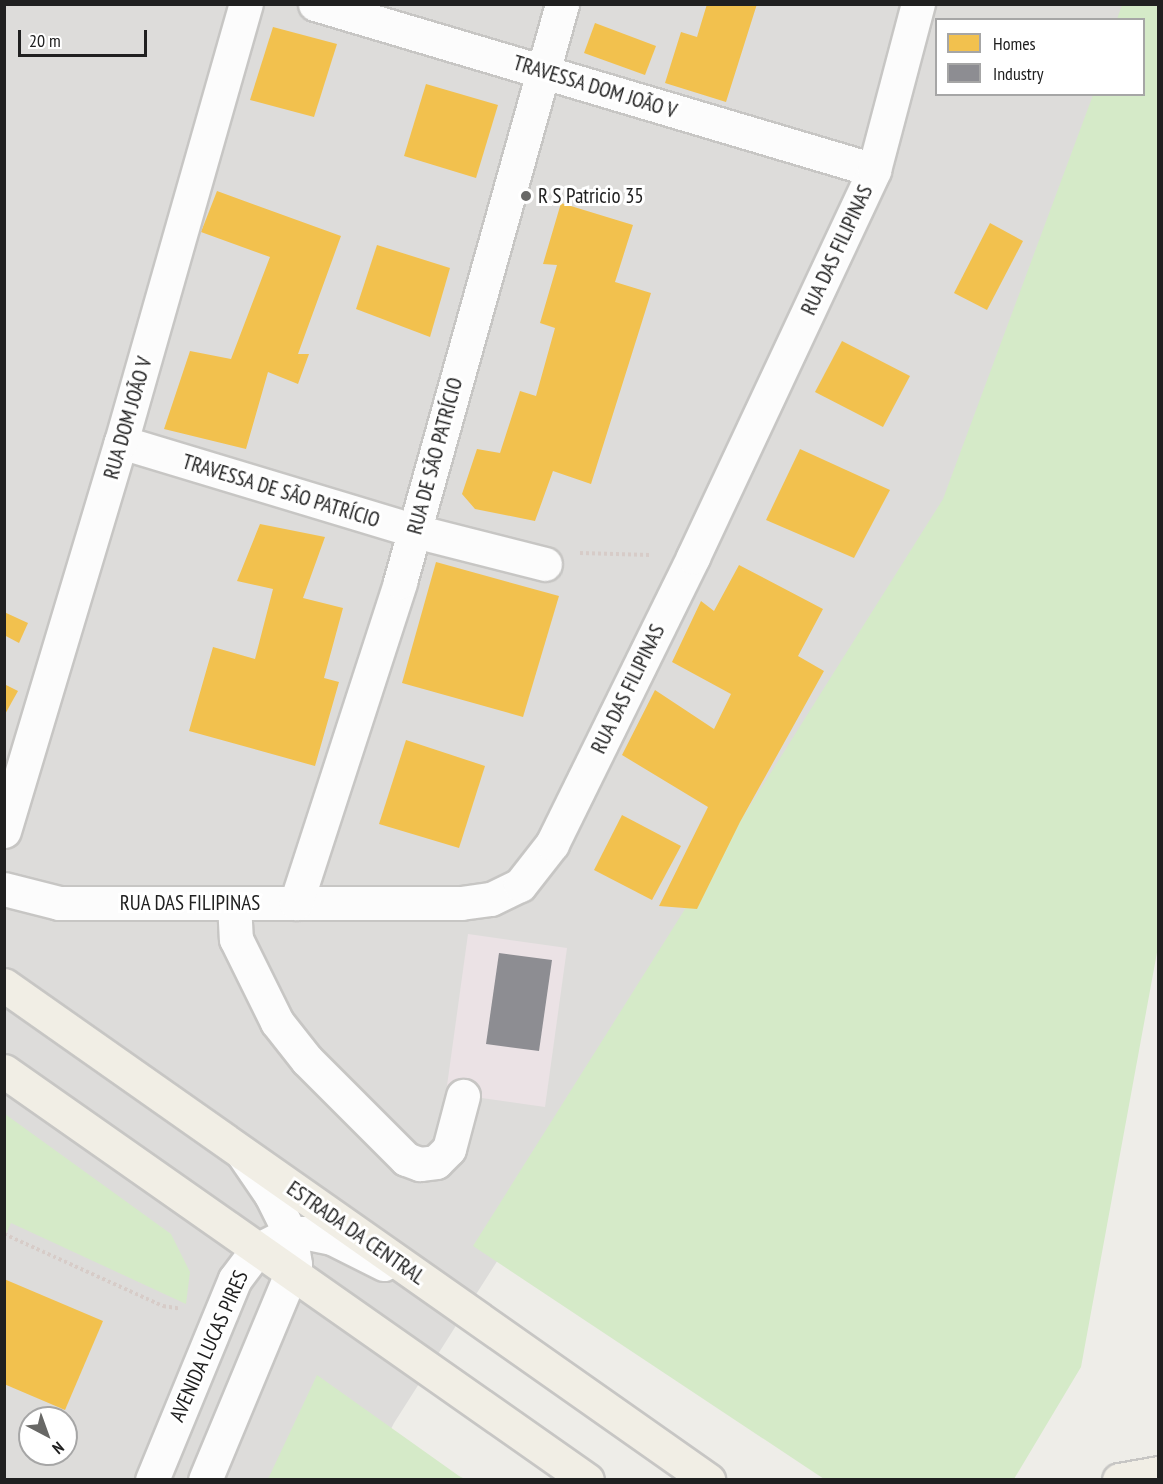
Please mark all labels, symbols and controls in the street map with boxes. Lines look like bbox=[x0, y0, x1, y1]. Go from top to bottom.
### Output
scale bar bbox=[21, 18, 150, 56]
legend bbox=[935, 18, 1145, 96]
text: 20 m bbox=[29, 29, 61, 52]
text: Homes bbox=[993, 32, 1036, 55]
street label: TRAVESSA DOM JOÃO V bbox=[510, 50, 680, 124]
text: Industry bbox=[993, 62, 1043, 85]
street label: RUA DAS FILIPINAS bbox=[796, 181, 878, 319]
place label: R S Patricio 35 bbox=[538, 183, 644, 209]
marker: R S Patricio 35 bbox=[519, 189, 533, 203]
street label: RUA DOM JOÃO V bbox=[98, 353, 158, 483]
street label: RUA DE SÃO PATRÍCIO bbox=[402, 375, 468, 537]
street label: TRAVESSA DE SÃO PATRÍCIO bbox=[179, 449, 383, 533]
street label: RUA DAS FILIPINAS bbox=[586, 620, 670, 758]
street label: RUA DAS FILIPINAS bbox=[119, 890, 261, 916]
street label: ESTRADA DA CENTRAL bbox=[281, 1176, 431, 1290]
street label: AVENIDA LUCAS PIRES bbox=[164, 1266, 254, 1426]
north arrow bbox=[18, 1406, 78, 1466]
text: N bbox=[49, 1438, 68, 1458]

